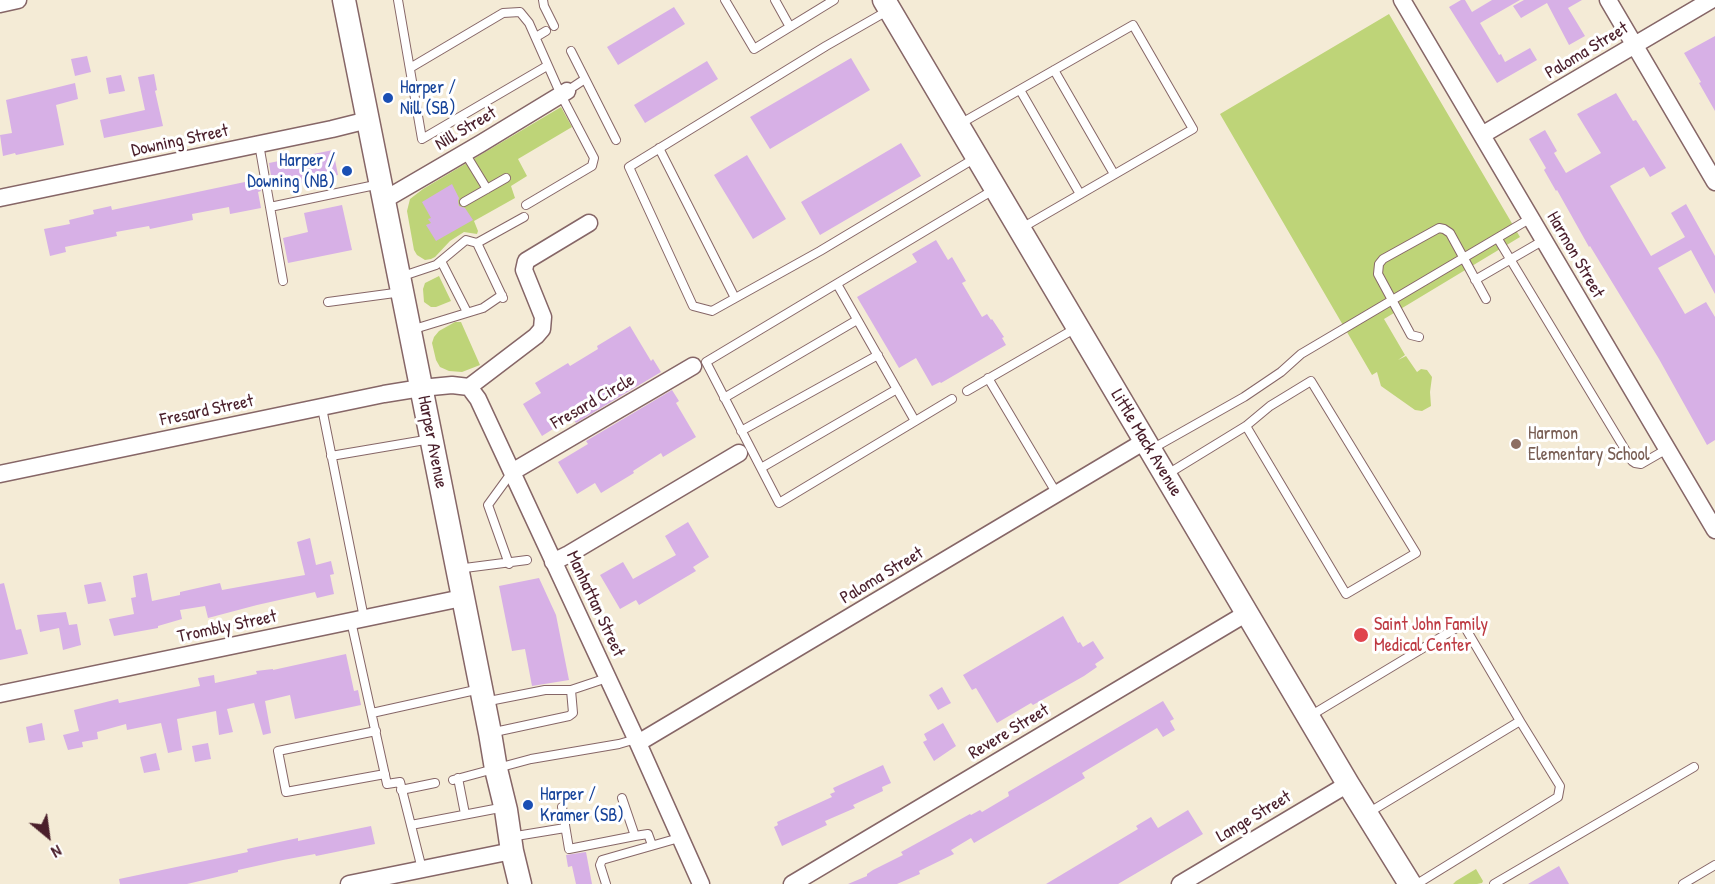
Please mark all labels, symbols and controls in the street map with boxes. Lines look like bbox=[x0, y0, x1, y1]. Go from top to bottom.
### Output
street label: Paloma Street bbox=[1542, 18, 1632, 84]
place label: Harper / Nill (SB) bbox=[400, 77, 456, 119]
marker: Harper / Nill (SB) bbox=[381, 91, 395, 105]
street label: Nill Street bbox=[432, 102, 500, 156]
street label: Downing Street bbox=[130, 120, 230, 162]
place label: Harper / Downing (NB) bbox=[247, 150, 335, 192]
marker: Harper / Downing (NB) bbox=[340, 164, 354, 178]
street label: Harmon Street bbox=[1542, 208, 1608, 302]
street label: Fresard Circle bbox=[547, 369, 639, 435]
street label: Little Mack Avenue bbox=[1106, 385, 1186, 501]
street label: Fresard Street bbox=[158, 391, 256, 431]
street label: Harper Avenue bbox=[412, 394, 452, 490]
place label: Harmon Elementary School bbox=[1528, 423, 1649, 466]
marker: Harmon Elementary School bbox=[1509, 437, 1523, 451]
street label: Paloma Street bbox=[837, 543, 927, 609]
street label: Manhattan Street bbox=[561, 548, 629, 660]
street label: Trombly Street bbox=[175, 606, 279, 648]
place label: Saint John Family Medical Center bbox=[1374, 614, 1488, 656]
marker: Saint John Family Medical Center bbox=[1352, 626, 1370, 644]
street label: Revere Street bbox=[965, 700, 1053, 764]
place label: Harper / Kramer (SB) bbox=[540, 784, 624, 826]
street label: Lange Street bbox=[1213, 786, 1295, 848]
marker: Harper / Kramer (SB) bbox=[521, 798, 535, 812]
north arrow bbox=[18, 806, 78, 866]
text: N bbox=[48, 840, 66, 863]

